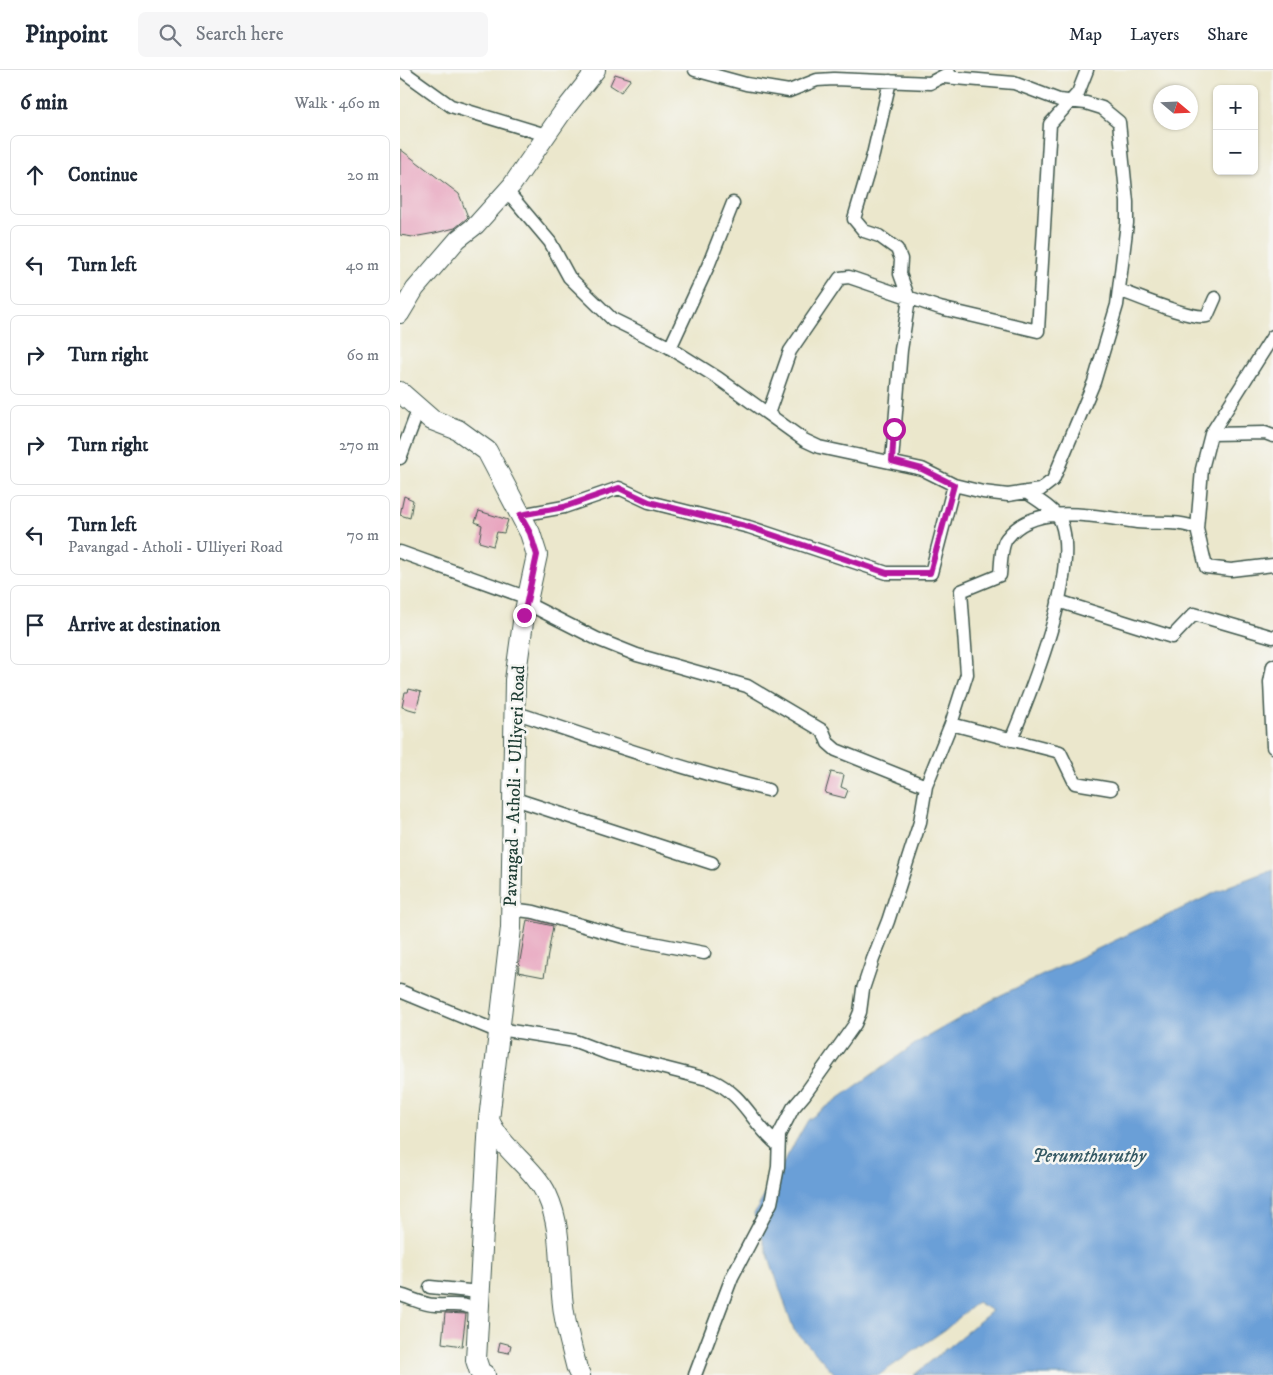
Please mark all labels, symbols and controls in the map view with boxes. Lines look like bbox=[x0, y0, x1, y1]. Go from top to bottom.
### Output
search box bbox=[138, 12, 488, 57]
text: Pinpoint bbox=[25, 20, 108, 50]
icon: search bbox=[156, 21, 184, 49]
text: Search here bbox=[196, 23, 284, 46]
text: Map bbox=[1069, 24, 1102, 46]
text: Layers bbox=[1130, 24, 1179, 46]
text: Share bbox=[1207, 24, 1248, 46]
north arrow bbox=[1153, 85, 1198, 130]
map controls bbox=[1213, 85, 1258, 175]
button: + bbox=[1213, 85, 1258, 130]
text: 6 min bbox=[20, 90, 68, 116]
text: Walk · 460 m bbox=[294, 93, 380, 113]
button: − bbox=[1213, 130, 1258, 175]
icon: ahead bbox=[21, 161, 49, 189]
text: Continue bbox=[68, 164, 138, 187]
text: 20 m bbox=[347, 165, 379, 185]
icon: left bbox=[21, 251, 49, 279]
text: Turn left bbox=[68, 254, 137, 277]
text: 40 m bbox=[346, 255, 379, 275]
icon: right bbox=[21, 341, 49, 369]
text: Turn right bbox=[68, 344, 148, 367]
text: 60 m bbox=[347, 345, 379, 365]
route start bbox=[883, 418, 906, 441]
icon: right bbox=[21, 431, 49, 459]
text: Turn right bbox=[68, 434, 148, 457]
text: 270 m bbox=[339, 435, 379, 455]
text: Turn left bbox=[68, 514, 137, 537]
icon: left bbox=[21, 521, 49, 549]
text: 70 m bbox=[347, 525, 379, 545]
text: Pavangad - Atholi - Ulliyeri Road bbox=[68, 537, 283, 557]
route end bbox=[513, 604, 536, 627]
icon: arrive bbox=[21, 611, 49, 639]
text: Arrive at destination bbox=[68, 614, 220, 637]
street label: Pavangad - Atholi - Ulliyeri Road bbox=[500, 665, 530, 907]
water label: Perumthuruthy bbox=[1032, 1145, 1147, 1168]

